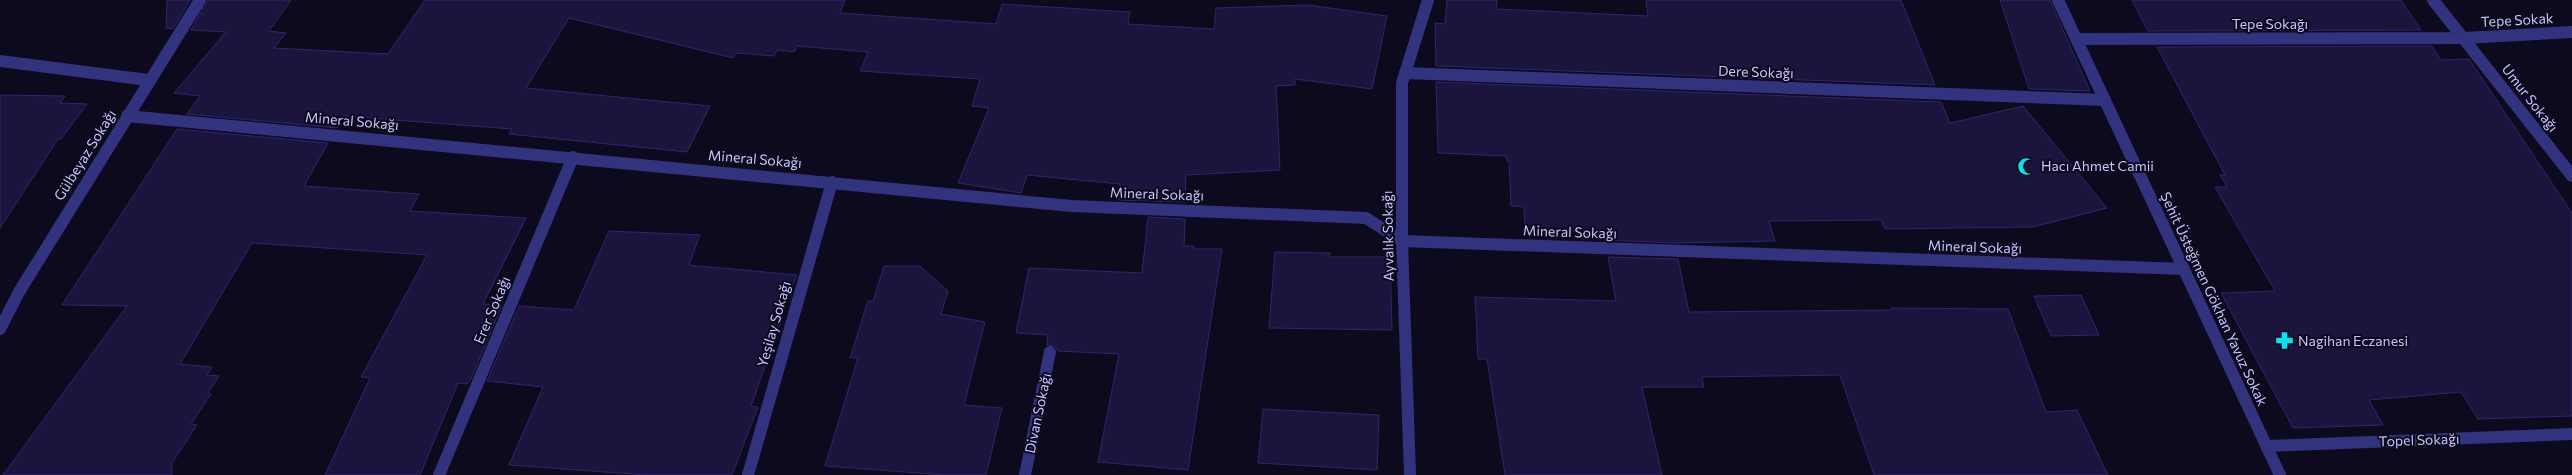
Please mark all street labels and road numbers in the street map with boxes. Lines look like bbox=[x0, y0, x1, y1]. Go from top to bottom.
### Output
street label: Tepe Sokak bbox=[2480, 9, 2554, 30]
street label: Tepe Sokağı bbox=[2232, 15, 2308, 32]
street label: Umur Sokağı bbox=[2499, 60, 2562, 135]
street label: Dere Sokağı bbox=[1718, 62, 1794, 81]
street label: Gülbeyaz Sokağı bbox=[50, 106, 119, 203]
street label: Mineral Sokağı bbox=[304, 108, 400, 133]
street label: Mineral Sokağı bbox=[707, 146, 803, 171]
street label: Mineral Sokağı bbox=[1110, 183, 1204, 204]
street label: Şehit Üsteğmen Gökhan Yavuz Sokak bbox=[2157, 189, 2272, 409]
street label: Ayvalık Sokağı bbox=[1378, 190, 1397, 282]
street label: Mineral Sokağı bbox=[1523, 221, 1617, 242]
street label: Mineral Sokağı bbox=[1928, 236, 2022, 257]
street label: Erer Sokağı bbox=[470, 273, 513, 346]
street label: Yeşilay Sokağı bbox=[753, 279, 794, 369]
street label: Divan Sokağı bbox=[1021, 371, 1054, 455]
street label: Topel Sokağı bbox=[2378, 430, 2460, 449]

